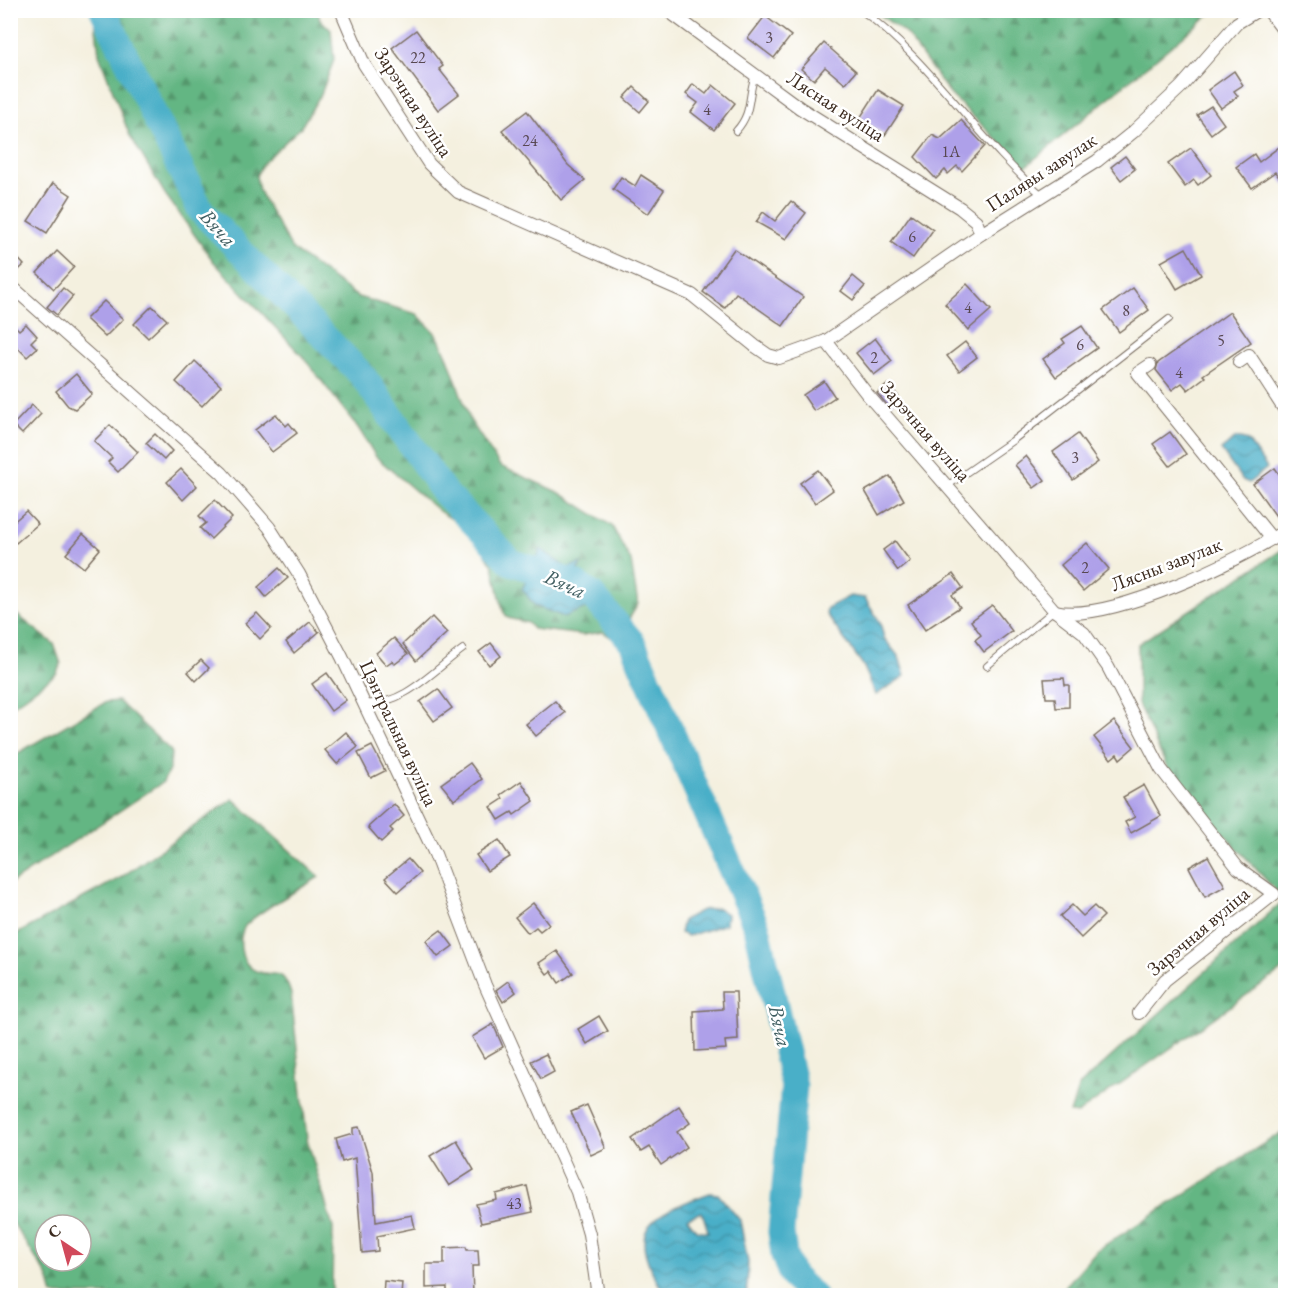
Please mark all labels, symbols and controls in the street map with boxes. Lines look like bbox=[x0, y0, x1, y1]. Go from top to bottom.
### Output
house number: 3 bbox=[765, 27, 773, 48]
street label: Зарэчная вуліца bbox=[369, 42, 459, 162]
house number: 22 bbox=[410, 47, 426, 68]
street label: Лясная вуліца bbox=[782, 65, 890, 147]
house number: 4 bbox=[703, 99, 711, 120]
street label: Палявы завулак bbox=[981, 126, 1102, 217]
house number: 24 bbox=[522, 130, 538, 151]
house number: 1А bbox=[942, 141, 961, 162]
water label: Вяча bbox=[194, 202, 242, 252]
house number: 6 bbox=[908, 226, 916, 247]
house number: 4 bbox=[964, 297, 972, 318]
house number: 8 bbox=[1122, 300, 1130, 321]
house number: 5 bbox=[1217, 330, 1225, 351]
house number: 6 bbox=[1076, 334, 1084, 355]
house number: 2 bbox=[870, 347, 878, 368]
house number: 4 bbox=[1175, 362, 1183, 383]
street label: Зарэчная вуліца bbox=[875, 375, 977, 487]
house number: 3 bbox=[1071, 447, 1079, 468]
street label: Лясны завулак bbox=[1107, 531, 1226, 597]
house number: 2 bbox=[1081, 557, 1089, 578]
water label: Вяча bbox=[540, 562, 590, 604]
street label: Цэнтральная вуліца bbox=[354, 656, 444, 810]
street label: Зарэчная вуліца bbox=[1141, 881, 1255, 981]
water label: Вяча bbox=[762, 1001, 798, 1049]
house number: 43 bbox=[506, 1193, 522, 1214]
north arrow bbox=[33, 1213, 93, 1273]
text: С bbox=[44, 1219, 65, 1243]

